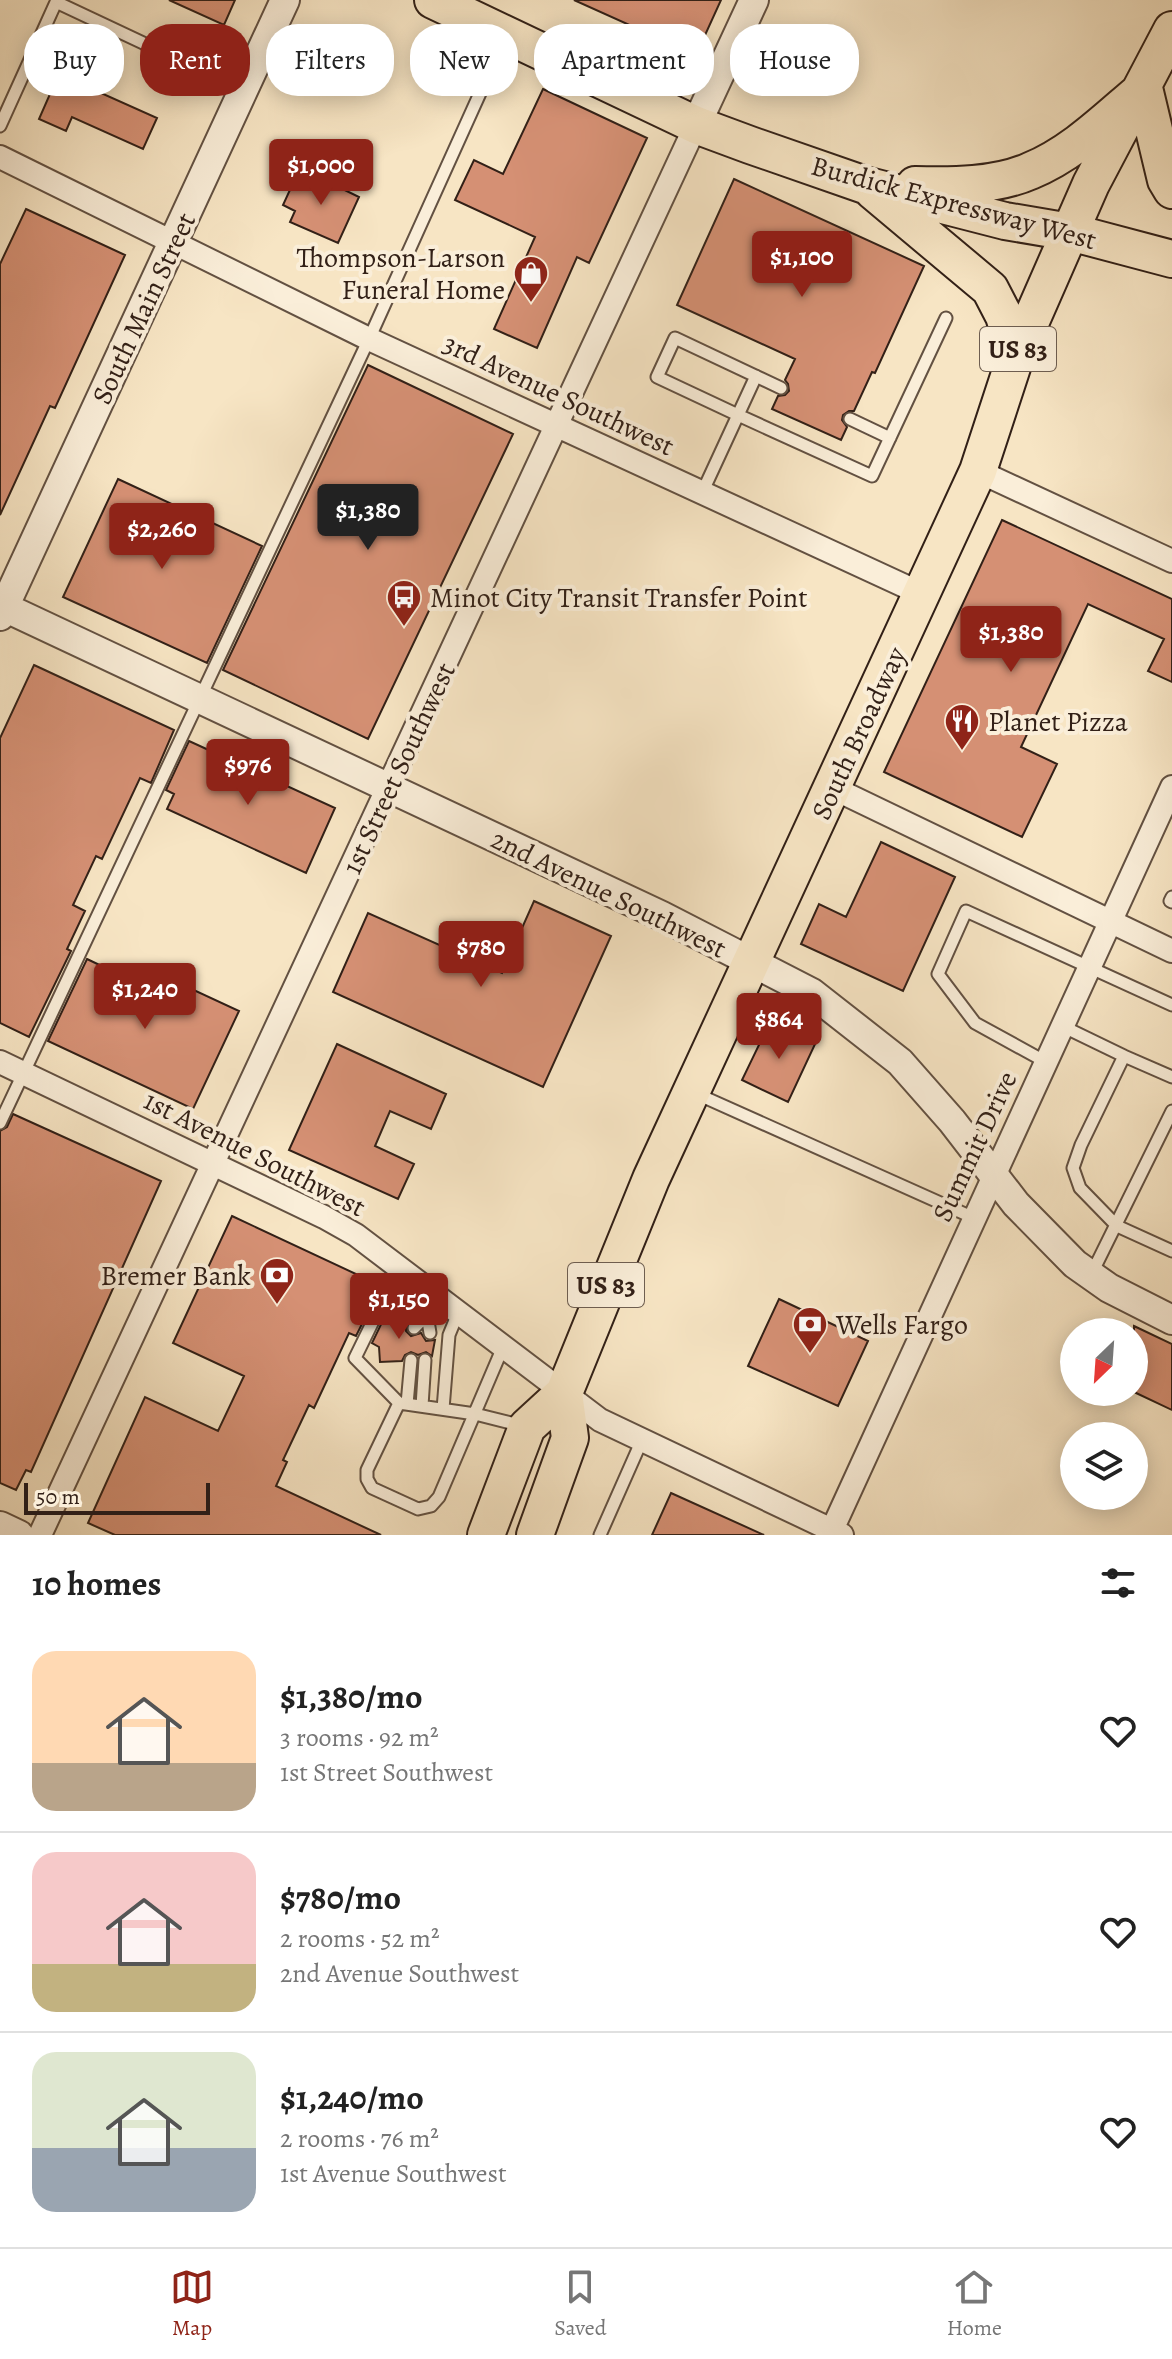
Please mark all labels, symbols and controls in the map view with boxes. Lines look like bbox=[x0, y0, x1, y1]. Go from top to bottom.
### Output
chip: Buy bbox=[24, 24, 124, 96]
chip: Rent bbox=[140, 24, 250, 96]
chip: Filters bbox=[266, 24, 394, 96]
chip: New bbox=[410, 24, 518, 96]
chip: Apartment bbox=[534, 24, 714, 96]
chip: House bbox=[730, 24, 859, 96]
pin: $1,000 bbox=[256, 139, 386, 207]
text: $1,000 bbox=[287, 147, 355, 182]
street label: Burdick Expressway West bbox=[807, 147, 1100, 259]
street label: South Main Street bbox=[83, 206, 205, 410]
pin: $1,100 bbox=[737, 231, 867, 299]
place label: Thompson-Larson Funeral Home bbox=[296, 239, 505, 309]
text: $1,100 bbox=[770, 239, 834, 274]
shop icon: Thompson-Larson Funeral Home bbox=[512, 254, 550, 304]
street label: 3rd Avenue Southwest bbox=[437, 325, 680, 465]
road number: US 83 bbox=[980, 327, 1056, 371]
pin: $1,380 bbox=[303, 484, 433, 552]
text: $1,380 bbox=[335, 492, 401, 527]
pin: $2,260 bbox=[97, 503, 227, 571]
text: $2,260 bbox=[127, 511, 197, 546]
bus stop icon: Minot City Transit Transfer Point bbox=[385, 578, 423, 628]
place label: Minot City Transit Transfer Point bbox=[430, 579, 807, 617]
pin: $1,380 bbox=[946, 606, 1076, 674]
text: $1,380 bbox=[978, 614, 1044, 649]
street label: South Broadway bbox=[802, 641, 916, 826]
street label: 1st Street Southwest bbox=[333, 656, 465, 880]
restaurant icon: Planet Pizza bbox=[943, 702, 981, 752]
place label: Planet Pizza bbox=[988, 703, 1128, 741]
pin: $976 bbox=[201, 739, 295, 807]
text: $976 bbox=[224, 747, 272, 782]
street label: 2nd Avenue Southwest bbox=[484, 820, 733, 967]
pin: $780 bbox=[434, 921, 528, 989]
text: $780 bbox=[457, 929, 505, 964]
pin: $1,240 bbox=[80, 963, 210, 1031]
text: $1,240 bbox=[112, 971, 178, 1006]
pin: $864 bbox=[732, 993, 826, 1061]
text: $864 bbox=[755, 1001, 803, 1036]
street label: Summit Drive bbox=[923, 1065, 1026, 1228]
street label: 1st Avenue Southwest bbox=[137, 1082, 372, 1226]
bank icon: Bremer Bank bbox=[258, 1256, 296, 1306]
place label: Bremer Bank bbox=[100, 1257, 251, 1295]
road number: US 83 bbox=[568, 1263, 644, 1307]
pin: $1,150 bbox=[334, 1273, 464, 1341]
text: $1,150 bbox=[368, 1281, 430, 1316]
bank icon: Wells Fargo bbox=[791, 1305, 829, 1355]
place label: Wells Fargo bbox=[835, 1306, 968, 1344]
north arrow bbox=[1060, 1318, 1148, 1406]
map controls bbox=[1060, 1318, 1148, 1510]
button: layers bbox=[1060, 1422, 1148, 1510]
scale bar bbox=[24, 1479, 210, 1515]
text: 50 m bbox=[36, 1482, 80, 1512]
text: 10 homes bbox=[32, 1560, 161, 1607]
icon: filters bbox=[1096, 1561, 1140, 1605]
text: $1,380/mo bbox=[280, 1673, 422, 1720]
icon: home bbox=[96, 1683, 192, 1779]
icon: heart bbox=[1096, 1709, 1140, 1753]
text: 3 rooms · 92 m² bbox=[280, 1720, 439, 1755]
text: 1st Street Southwest bbox=[280, 1755, 493, 1790]
text: $780/mo bbox=[280, 1874, 401, 1921]
icon: home bbox=[96, 1884, 192, 1980]
icon: heart bbox=[1096, 1910, 1140, 1954]
text: 2 rooms · 52 m² bbox=[280, 1921, 439, 1956]
text: 2nd Avenue Southwest bbox=[280, 1956, 519, 1991]
text: $1,240/mo bbox=[280, 2074, 424, 2121]
icon: home bbox=[96, 2084, 192, 2180]
icon: heart bbox=[1096, 2110, 1140, 2154]
text: 2 rooms · 76 m² bbox=[280, 2121, 439, 2156]
text: 1st Avenue Southwest bbox=[280, 2156, 507, 2191]
tab: Map bbox=[170, 2265, 214, 2343]
tab: Saved bbox=[554, 2265, 606, 2343]
tab: Home bbox=[947, 2265, 1002, 2343]

